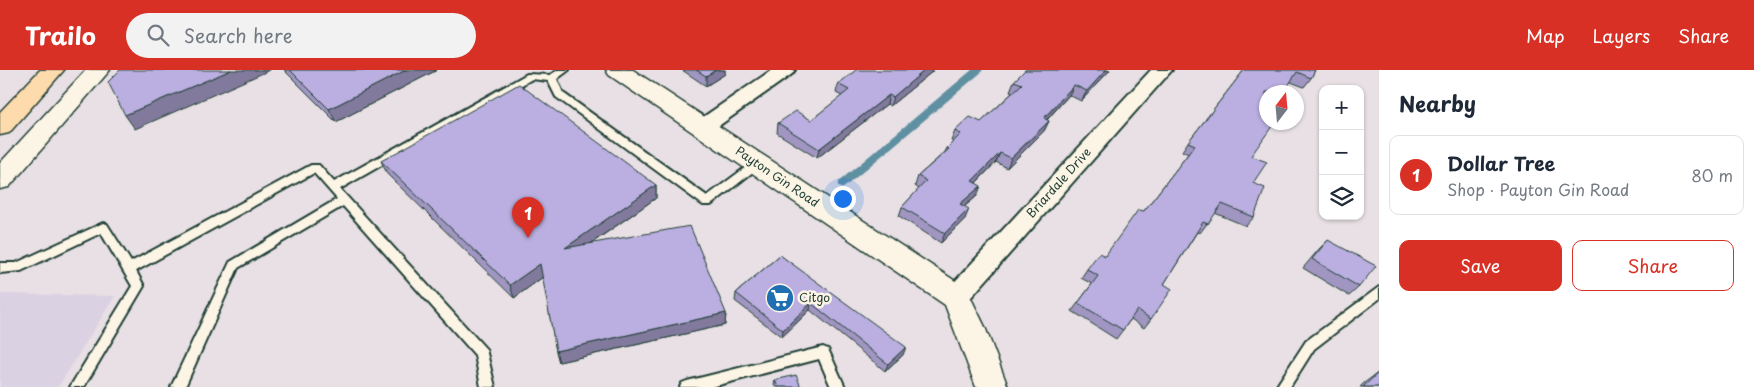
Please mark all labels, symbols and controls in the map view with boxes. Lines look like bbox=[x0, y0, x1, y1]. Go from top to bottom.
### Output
search box bbox=[126, 13, 476, 58]
text: Trailo bbox=[25, 17, 96, 53]
icon: search bbox=[144, 21, 172, 49]
text: Search here bbox=[184, 21, 292, 49]
text: Map bbox=[1526, 22, 1565, 49]
text: Layers bbox=[1593, 22, 1650, 49]
text: Share bbox=[1678, 22, 1729, 49]
north arrow bbox=[1259, 85, 1304, 130]
map controls bbox=[1319, 85, 1364, 220]
button: + bbox=[1319, 85, 1364, 130]
text: Nearby bbox=[1399, 87, 1476, 119]
button: − bbox=[1319, 130, 1364, 175]
street label: Payton Gin Road bbox=[732, 141, 823, 211]
street label: Briardale Drive bbox=[1022, 143, 1095, 222]
text: Dollar Tree bbox=[1447, 149, 1555, 177]
text: 1 bbox=[1412, 163, 1420, 187]
text: 80 m bbox=[1691, 163, 1733, 187]
button: layers bbox=[1319, 175, 1364, 220]
text: Shop · Payton Gin Road bbox=[1447, 177, 1629, 201]
your location bbox=[830, 186, 856, 212]
pin: 1 bbox=[512, 197, 544, 238]
button: Save bbox=[1399, 240, 1562, 291]
button: Share bbox=[1572, 240, 1734, 291]
supermarket icon: Citgo bbox=[765, 283, 795, 313]
place label: Citgo bbox=[799, 288, 830, 306]

